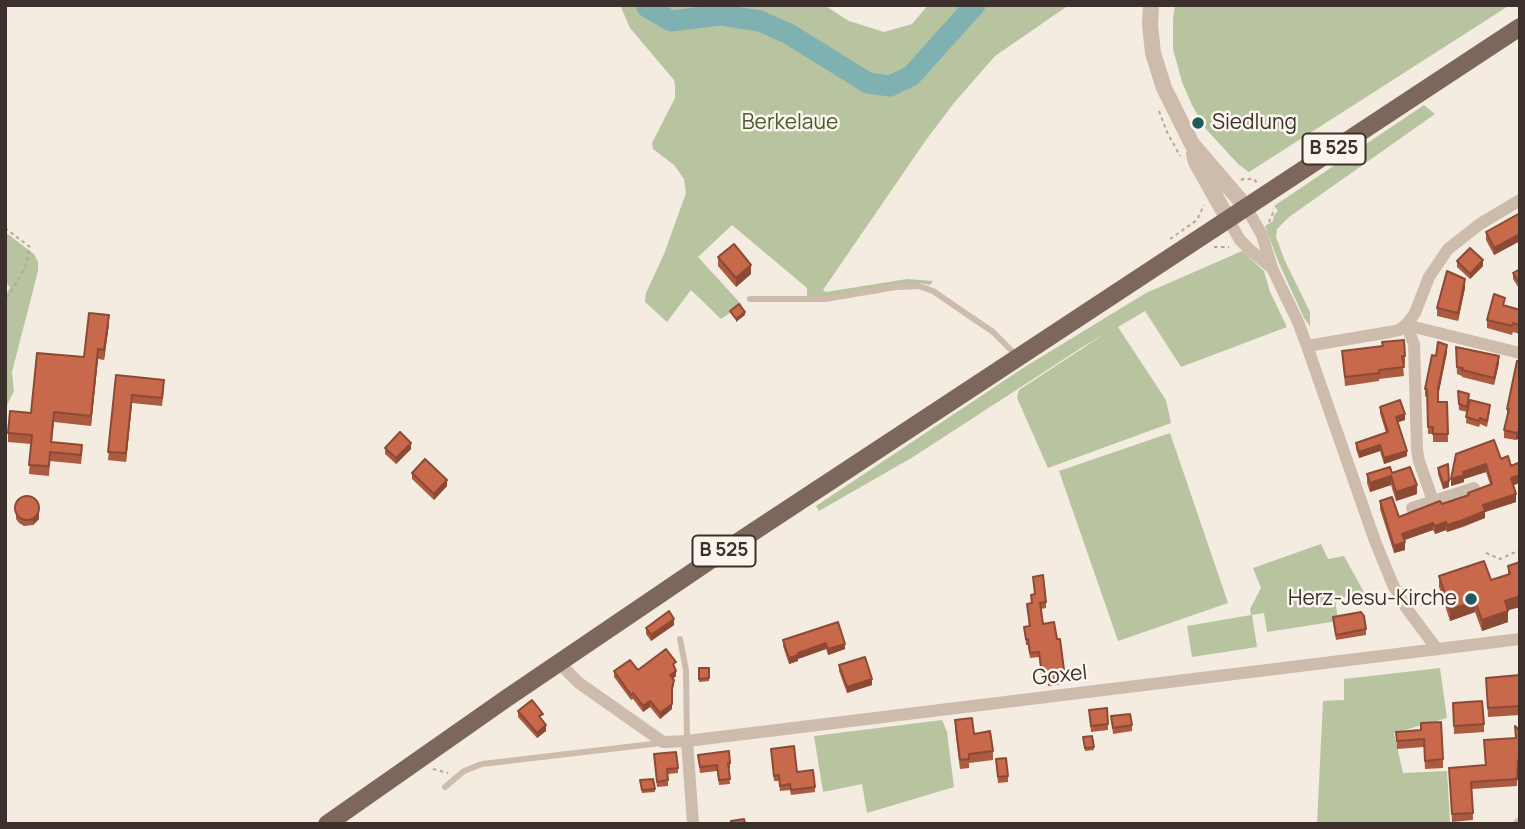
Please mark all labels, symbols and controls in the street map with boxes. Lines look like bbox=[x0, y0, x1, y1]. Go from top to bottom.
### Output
park label: Berkelaue bbox=[742, 110, 838, 136]
place label: Siedlung bbox=[1212, 110, 1297, 136]
marker: Siedlung bbox=[1190, 115, 1206, 131]
road number: B 525 bbox=[1302, 134, 1366, 164]
road number: B 525 bbox=[692, 536, 756, 566]
place label: Herz-Jesu-Kirche bbox=[1288, 586, 1457, 612]
marker: Herz-Jesu-Kirche bbox=[1463, 591, 1479, 607]
street label: Goxel bbox=[1031, 661, 1089, 691]

